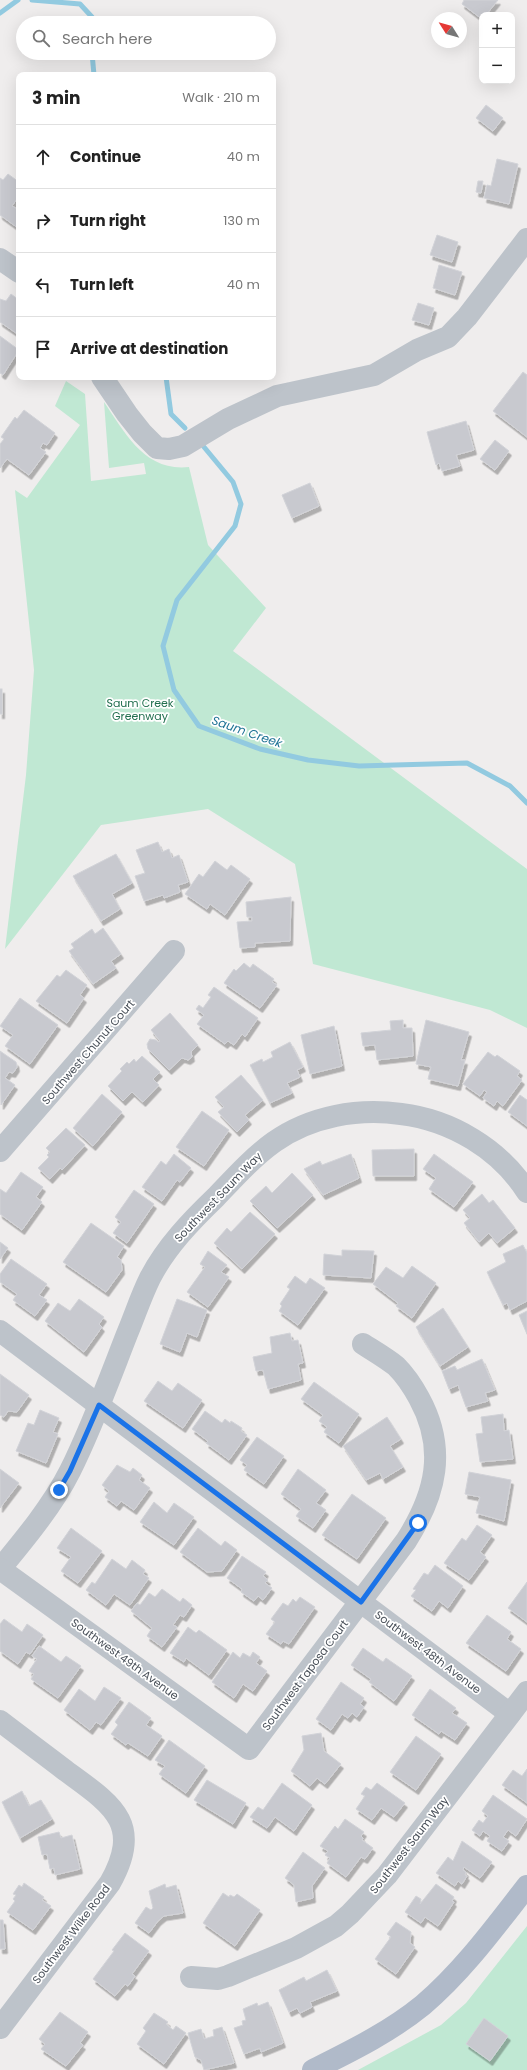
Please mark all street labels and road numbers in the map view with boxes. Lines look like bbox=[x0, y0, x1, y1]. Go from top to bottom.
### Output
street label: Southwest Chunut Court bbox=[38, 996, 138, 1108]
street label: Southwest Saum Way bbox=[171, 1148, 266, 1246]
street label: Southwest 48th Avenue bbox=[372, 1607, 485, 1697]
street label: Southwest 49th Avenue bbox=[68, 1615, 182, 1704]
street label: Southwest Taposa Court bbox=[258, 1616, 352, 1734]
street label: Southwest Saum Way bbox=[366, 1792, 453, 1897]
street label: Southwest Wilke Road bbox=[28, 1881, 114, 1987]

